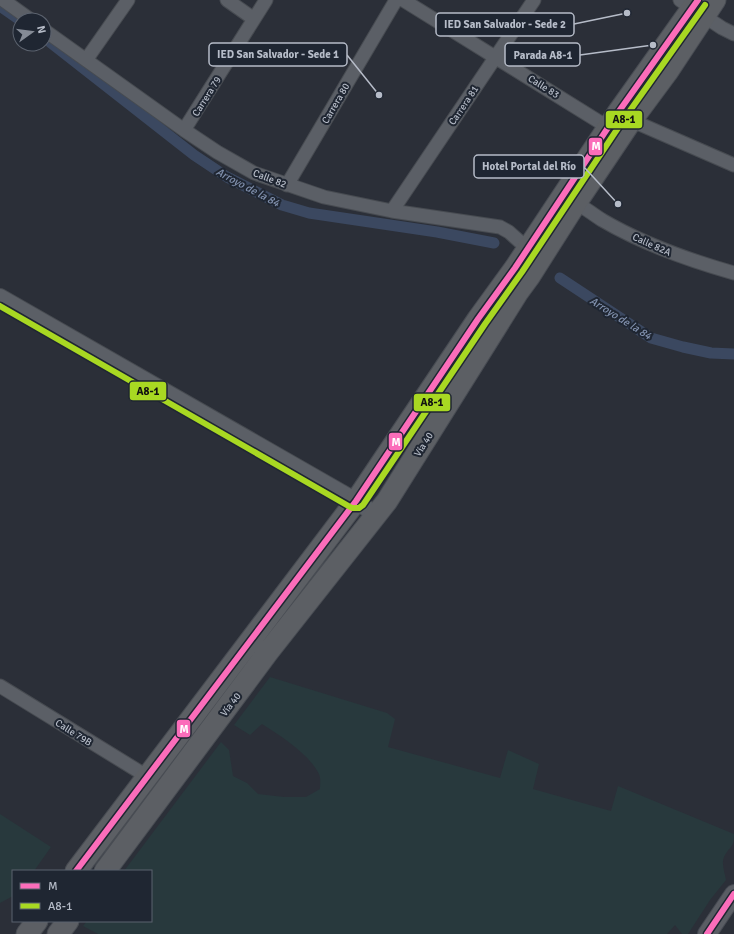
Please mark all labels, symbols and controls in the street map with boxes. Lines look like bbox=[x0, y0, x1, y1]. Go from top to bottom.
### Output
north arrow bbox=[12, 12, 52, 52]
callout: IED San Salvador - Sede 2 bbox=[436, 13, 574, 36]
text: IED San Salvador - Sede 2 bbox=[444, 18, 566, 31]
text: N bbox=[34, 24, 48, 35]
callout: IED San Salvador - Sede 1 bbox=[209, 43, 347, 66]
callout: Parada A8-1 bbox=[505, 43, 580, 66]
text: IED San Salvador - Sede 1 bbox=[217, 48, 339, 61]
text: Parada A8-1 bbox=[514, 49, 572, 62]
street label: Calle 83 bbox=[526, 73, 561, 101]
street label: Carrera 79 bbox=[190, 74, 224, 119]
street label: Carrera 80 bbox=[319, 81, 352, 126]
street label: Carrera 81 bbox=[446, 84, 481, 128]
line badge: A8-1 bbox=[605, 110, 643, 129]
text: A8-1 bbox=[612, 113, 636, 126]
line badge: M bbox=[588, 137, 603, 156]
text: M bbox=[591, 140, 601, 153]
callout: Hotel Portal del Río bbox=[474, 155, 584, 178]
text: Hotel Portal del Río bbox=[482, 160, 576, 173]
water label: Arroyo de la 84 bbox=[214, 165, 283, 210]
street label: Calle 82 bbox=[251, 167, 288, 191]
street label: Calle 82A bbox=[631, 231, 673, 259]
water label: Arroyo de la 84 bbox=[588, 294, 655, 343]
line badge: A8-1 bbox=[129, 381, 167, 401]
text: A8-1 bbox=[136, 385, 160, 398]
line badge: A8-1 bbox=[413, 393, 451, 412]
text: A8-1 bbox=[420, 396, 444, 409]
street label: Vía 40 bbox=[412, 430, 436, 459]
line badge: M bbox=[388, 432, 403, 451]
text: M bbox=[391, 436, 401, 449]
street label: Vía 40 bbox=[218, 690, 244, 719]
street label: Calle 79B bbox=[53, 717, 94, 749]
line badge: M bbox=[176, 719, 191, 738]
text: M bbox=[179, 723, 189, 736]
legend bbox=[12, 870, 152, 922]
text: M bbox=[48, 879, 58, 894]
text: A8-1 bbox=[48, 899, 73, 914]

